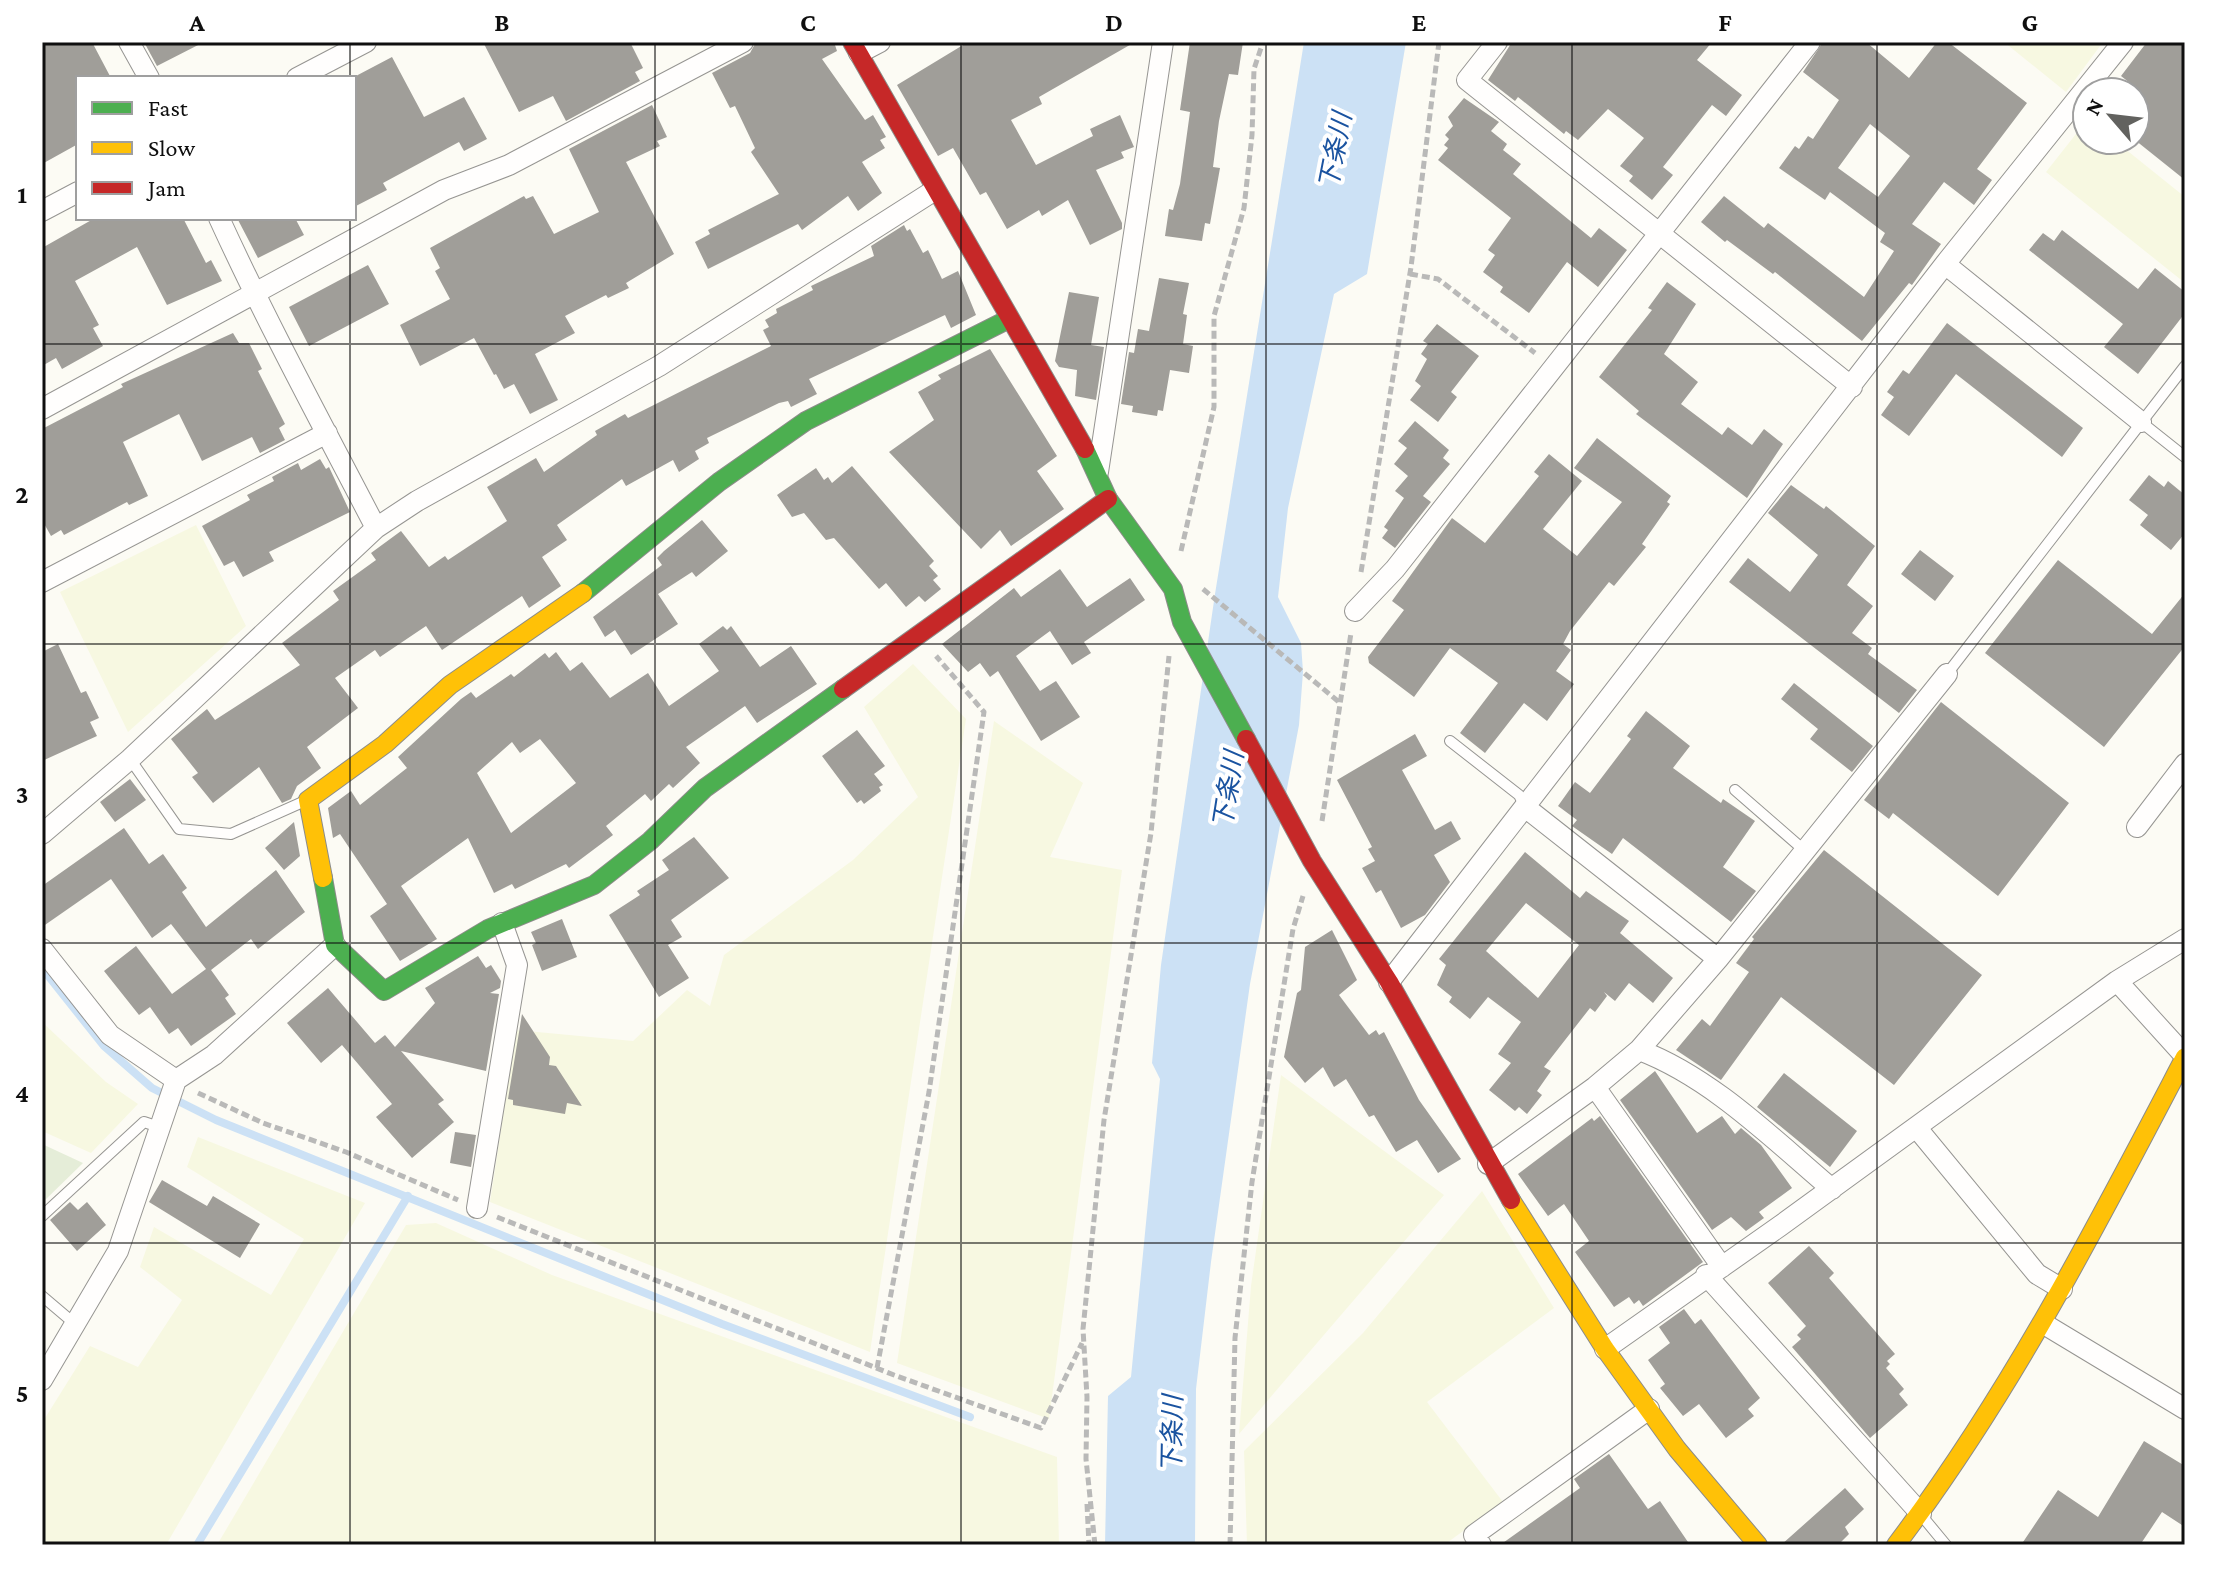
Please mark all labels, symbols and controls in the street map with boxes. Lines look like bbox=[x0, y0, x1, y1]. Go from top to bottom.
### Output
text: A bbox=[188, 8, 205, 37]
text: B bbox=[494, 8, 510, 37]
text: C bbox=[800, 8, 816, 37]
text: D bbox=[1105, 8, 1123, 37]
text: E bbox=[1412, 8, 1427, 37]
text: F bbox=[1718, 8, 1732, 37]
text: G bbox=[2022, 8, 2038, 37]
legend bbox=[76, 76, 356, 220]
north arrow bbox=[2071, 76, 2151, 156]
text: Fast bbox=[148, 94, 189, 121]
text: N bbox=[2079, 94, 2108, 119]
water label: 下条川 bbox=[1314, 107, 1358, 192]
text: Slow bbox=[148, 134, 195, 161]
text: Jam bbox=[146, 174, 186, 201]
text: 1 bbox=[17, 180, 27, 209]
text: 2 bbox=[15, 480, 29, 509]
water label: 下条川 bbox=[1208, 746, 1249, 831]
text: 3 bbox=[16, 780, 28, 809]
text: 4 bbox=[15, 1079, 29, 1108]
text: 5 bbox=[16, 1379, 28, 1408]
water label: 下条川 bbox=[1157, 1392, 1188, 1473]

